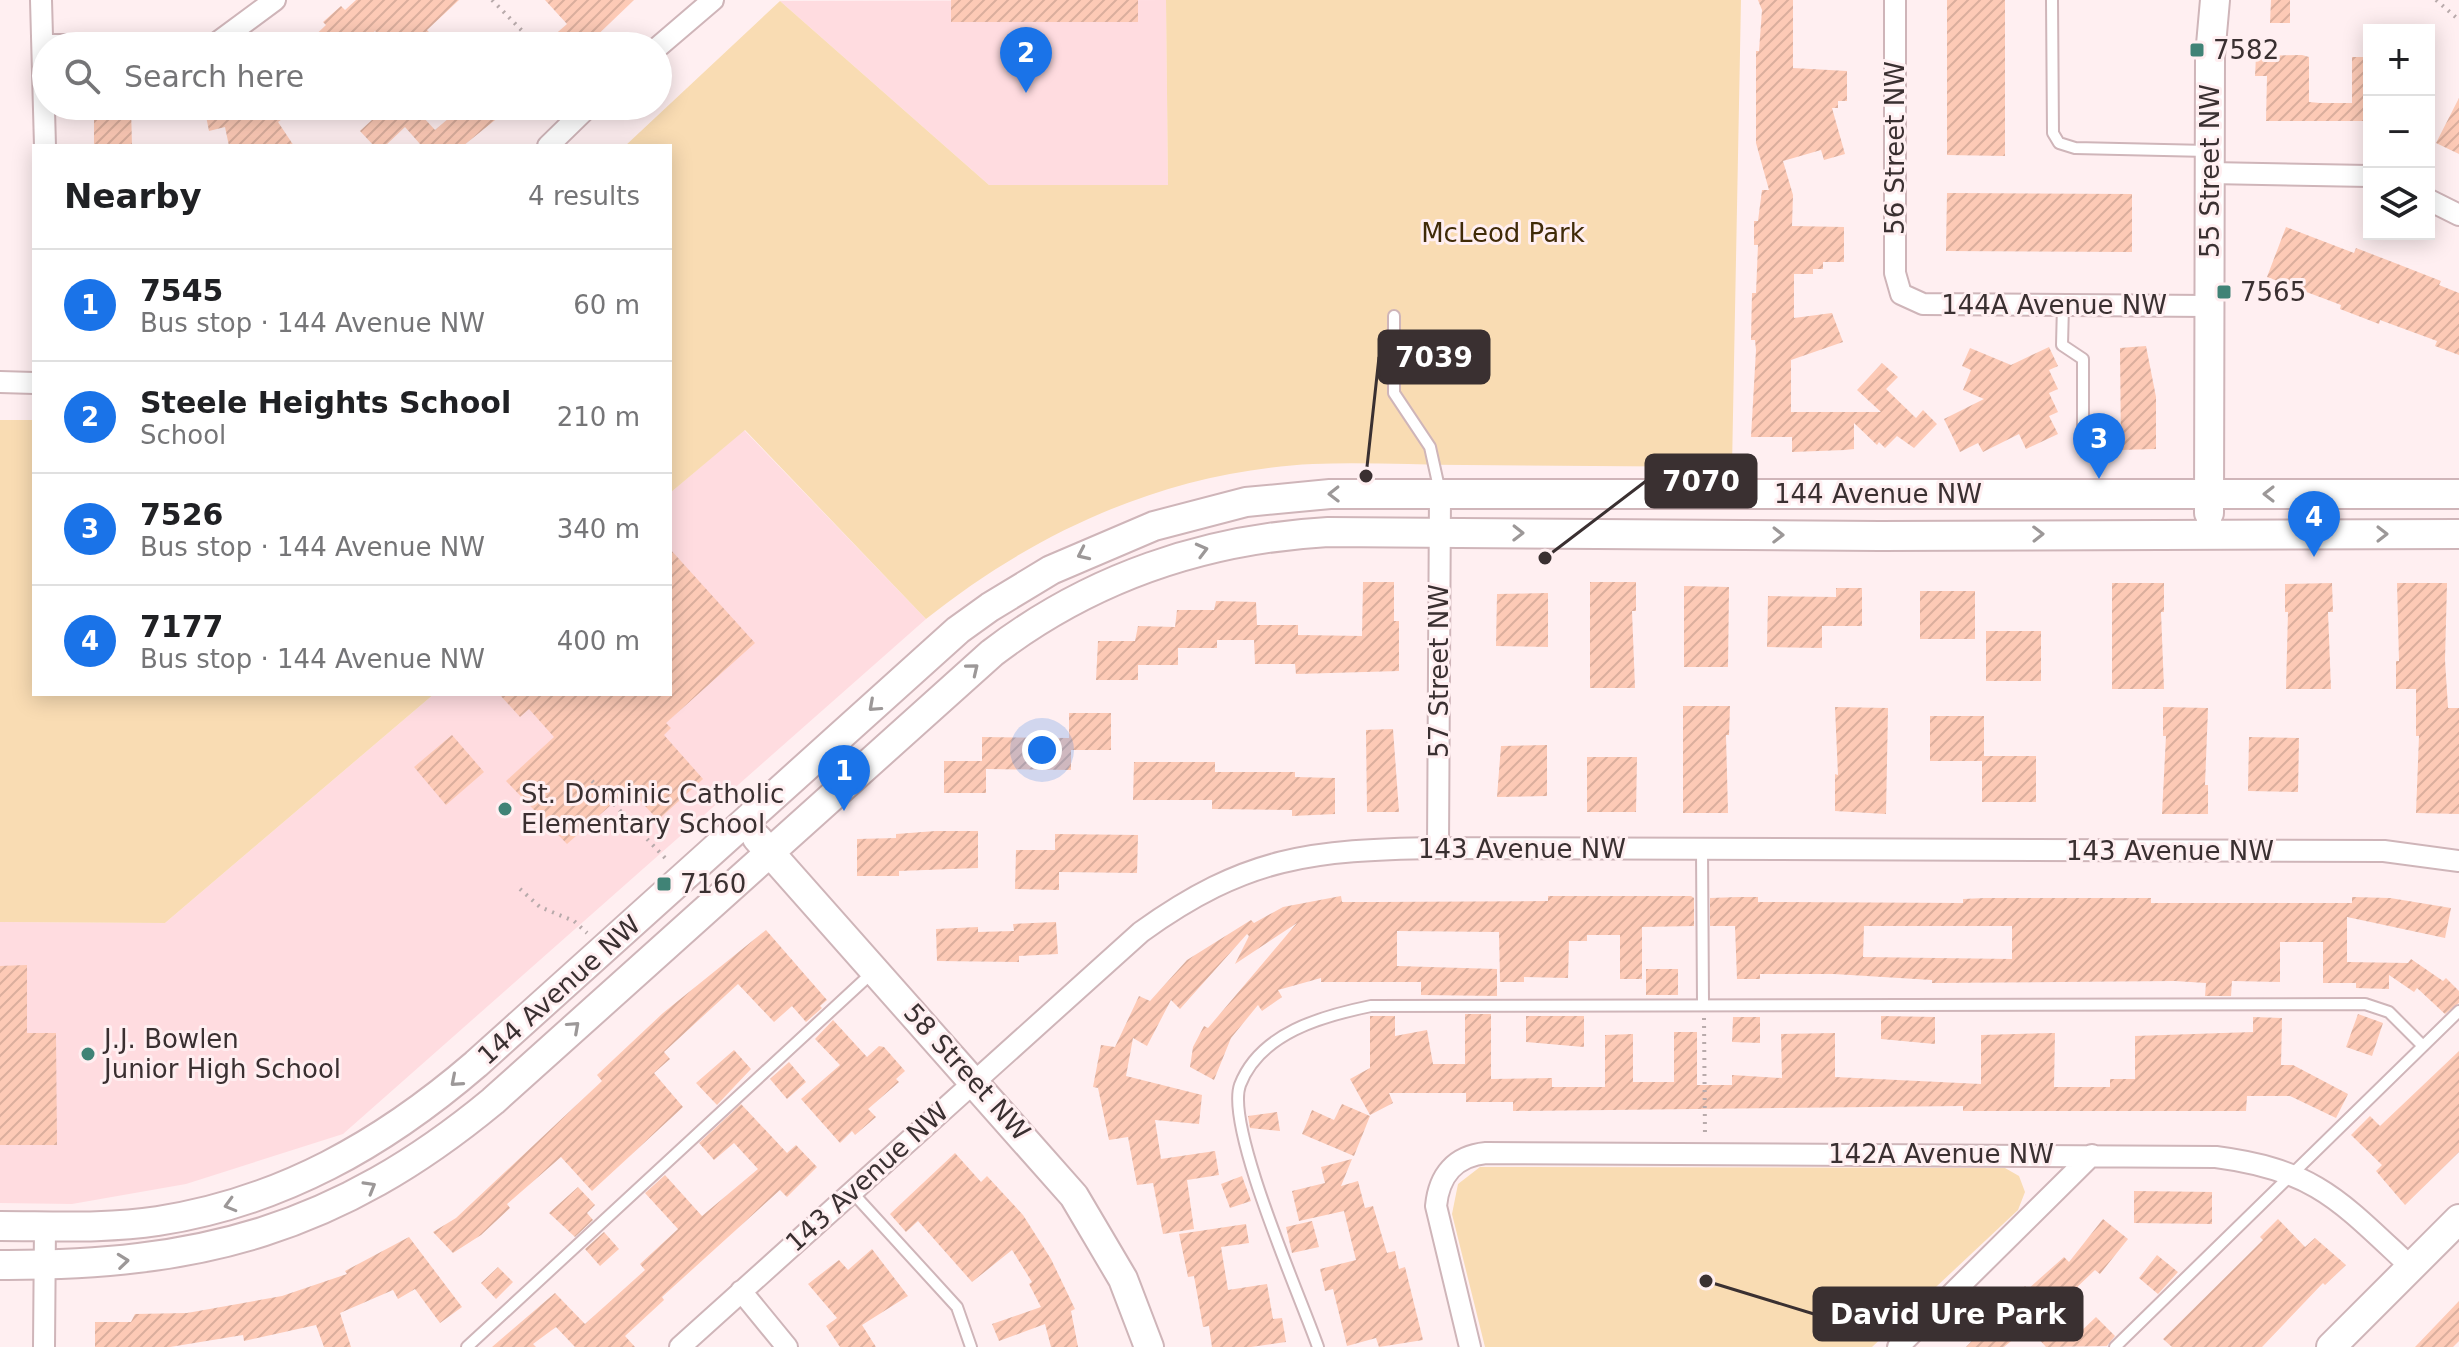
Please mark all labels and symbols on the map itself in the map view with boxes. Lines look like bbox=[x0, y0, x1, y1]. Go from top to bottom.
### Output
pin: 2 bbox=[1000, 27, 1052, 93]
place label: 7582 bbox=[2213, 35, 2279, 65]
marker: 7582 bbox=[2188, 41, 2206, 59]
street label: 56 Street NW bbox=[1880, 61, 1910, 235]
street label: 55 Street NW bbox=[2195, 84, 2225, 258]
park label: McLeod Park bbox=[1421, 218, 1585, 248]
place label: 7565 bbox=[2240, 277, 2306, 307]
marker: 7565 bbox=[2215, 283, 2233, 301]
street label: 144A Avenue NW bbox=[1941, 290, 2167, 320]
callout: 7039 bbox=[1379, 331, 1489, 383]
text: 7039 bbox=[1395, 341, 1473, 374]
pin: 3 bbox=[2073, 413, 2125, 479]
callout: 7070 bbox=[1646, 455, 1756, 507]
text: 7070 bbox=[1662, 465, 1740, 498]
street label: 144 Avenue NW bbox=[1774, 479, 1982, 509]
one-way arrow bbox=[1327, 485, 1340, 503]
one-way arrow bbox=[2262, 485, 2275, 503]
pin: 4 bbox=[2288, 491, 2340, 557]
one-way arrow bbox=[1512, 524, 1525, 542]
one-way arrow bbox=[2376, 525, 2389, 543]
one-way arrow bbox=[1772, 526, 1785, 544]
one-way arrow bbox=[2032, 526, 2045, 543]
one-way arrow bbox=[1194, 543, 1208, 560]
one-way arrow bbox=[1077, 545, 1092, 561]
street label: 57 Street NW bbox=[1424, 584, 1454, 758]
one-way arrow bbox=[964, 664, 978, 679]
one-way arrow bbox=[869, 697, 884, 711]
your location bbox=[1022, 730, 1062, 770]
pin: 1 bbox=[818, 745, 870, 811]
place label: St. Dominic Catholic Elementary School bbox=[521, 779, 784, 839]
marker: St. Dominic Catholic Elementary School bbox=[496, 800, 514, 818]
street label: 143 Avenue NW bbox=[1418, 834, 1626, 864]
street label: 143 Avenue NW bbox=[2066, 836, 2274, 866]
place label: 7160 bbox=[680, 869, 746, 899]
marker: 7160 bbox=[655, 875, 673, 893]
street label: 144 Avenue NW bbox=[472, 909, 646, 1071]
street label: 58 Street NW bbox=[898, 997, 1036, 1147]
one-way arrow bbox=[565, 1023, 580, 1037]
place label: J.J. Bowlen Junior High School bbox=[102, 1024, 341, 1084]
marker: J.J. Bowlen Junior High School bbox=[79, 1045, 97, 1063]
one-way arrow bbox=[451, 1071, 466, 1086]
street label: 143 Avenue NW bbox=[780, 1096, 954, 1258]
street label: 142A Avenue NW bbox=[1828, 1139, 2054, 1169]
one-way arrow bbox=[362, 1181, 376, 1197]
one-way arrow bbox=[224, 1195, 238, 1212]
one-way arrow bbox=[117, 1253, 130, 1270]
callout: David Ure Park bbox=[1814, 1288, 2082, 1340]
text: David Ure Park bbox=[1830, 1298, 2067, 1331]

